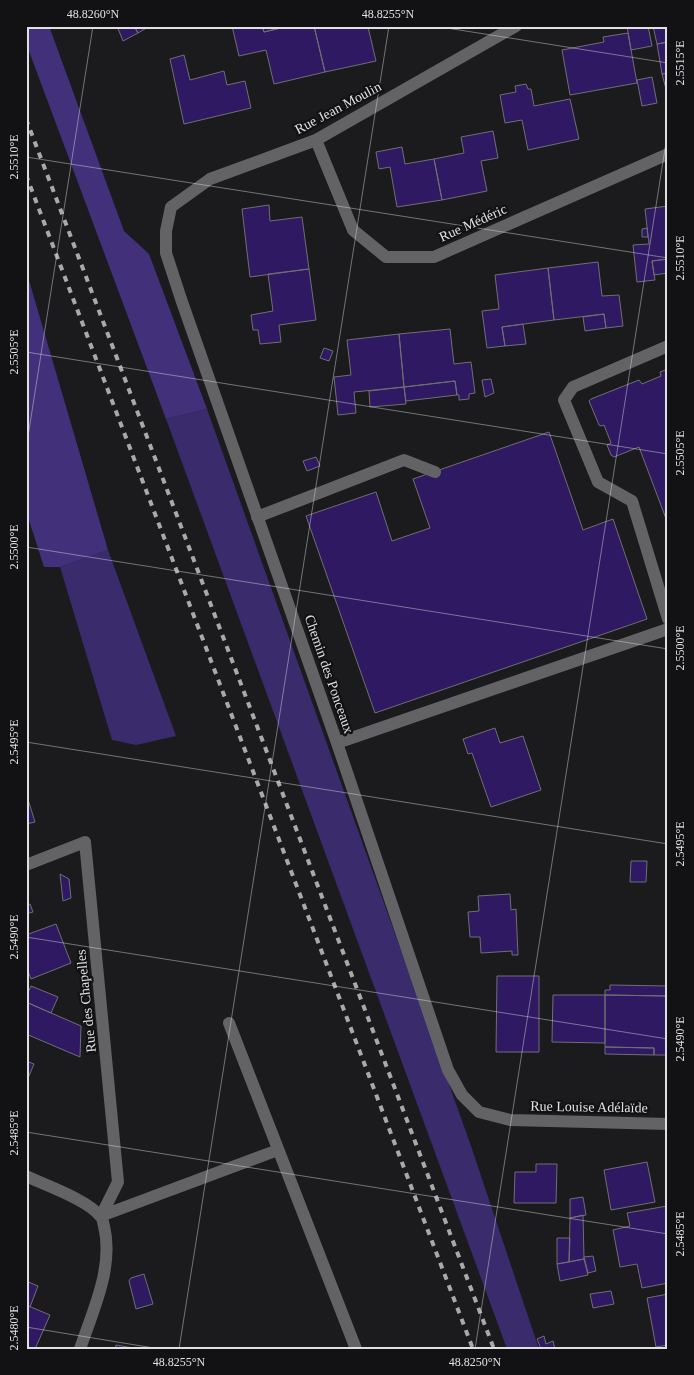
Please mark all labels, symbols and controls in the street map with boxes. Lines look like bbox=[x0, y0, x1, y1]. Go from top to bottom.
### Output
text: 48.8260°N bbox=[67, 7, 120, 21]
text: 48.8255°N bbox=[362, 7, 415, 21]
text: 2.5515°E bbox=[673, 40, 687, 86]
street label: Rue Jean Moulin bbox=[292, 79, 384, 137]
text: 2.5510°E bbox=[7, 134, 21, 180]
street label: Rue Médéric bbox=[437, 201, 509, 245]
text: 2.5510°E bbox=[673, 235, 687, 281]
text: 2.5505°E bbox=[7, 329, 21, 375]
text: 2.5505°E bbox=[673, 430, 687, 476]
text: 2.5500°E bbox=[7, 524, 21, 570]
street label: Chemin des Ponceaux bbox=[302, 613, 356, 735]
text: 2.5500°E bbox=[673, 625, 687, 671]
text: 2.5495°E bbox=[7, 719, 21, 765]
text: 2.5495°E bbox=[673, 821, 687, 867]
text: 2.5490°E bbox=[7, 914, 21, 960]
street label: Rue des Chapelles bbox=[73, 949, 99, 1053]
text: 2.5490°E bbox=[673, 1016, 687, 1062]
street label: Rue Louise Adélaïde bbox=[530, 1098, 648, 1116]
text: 2.5485°E bbox=[7, 1110, 21, 1156]
text: 2.5485°E bbox=[673, 1211, 687, 1257]
text: 2.5480°E bbox=[7, 1305, 21, 1351]
text: 48.8255°N bbox=[153, 1355, 206, 1369]
text: 48.8250°N bbox=[449, 1355, 502, 1369]

